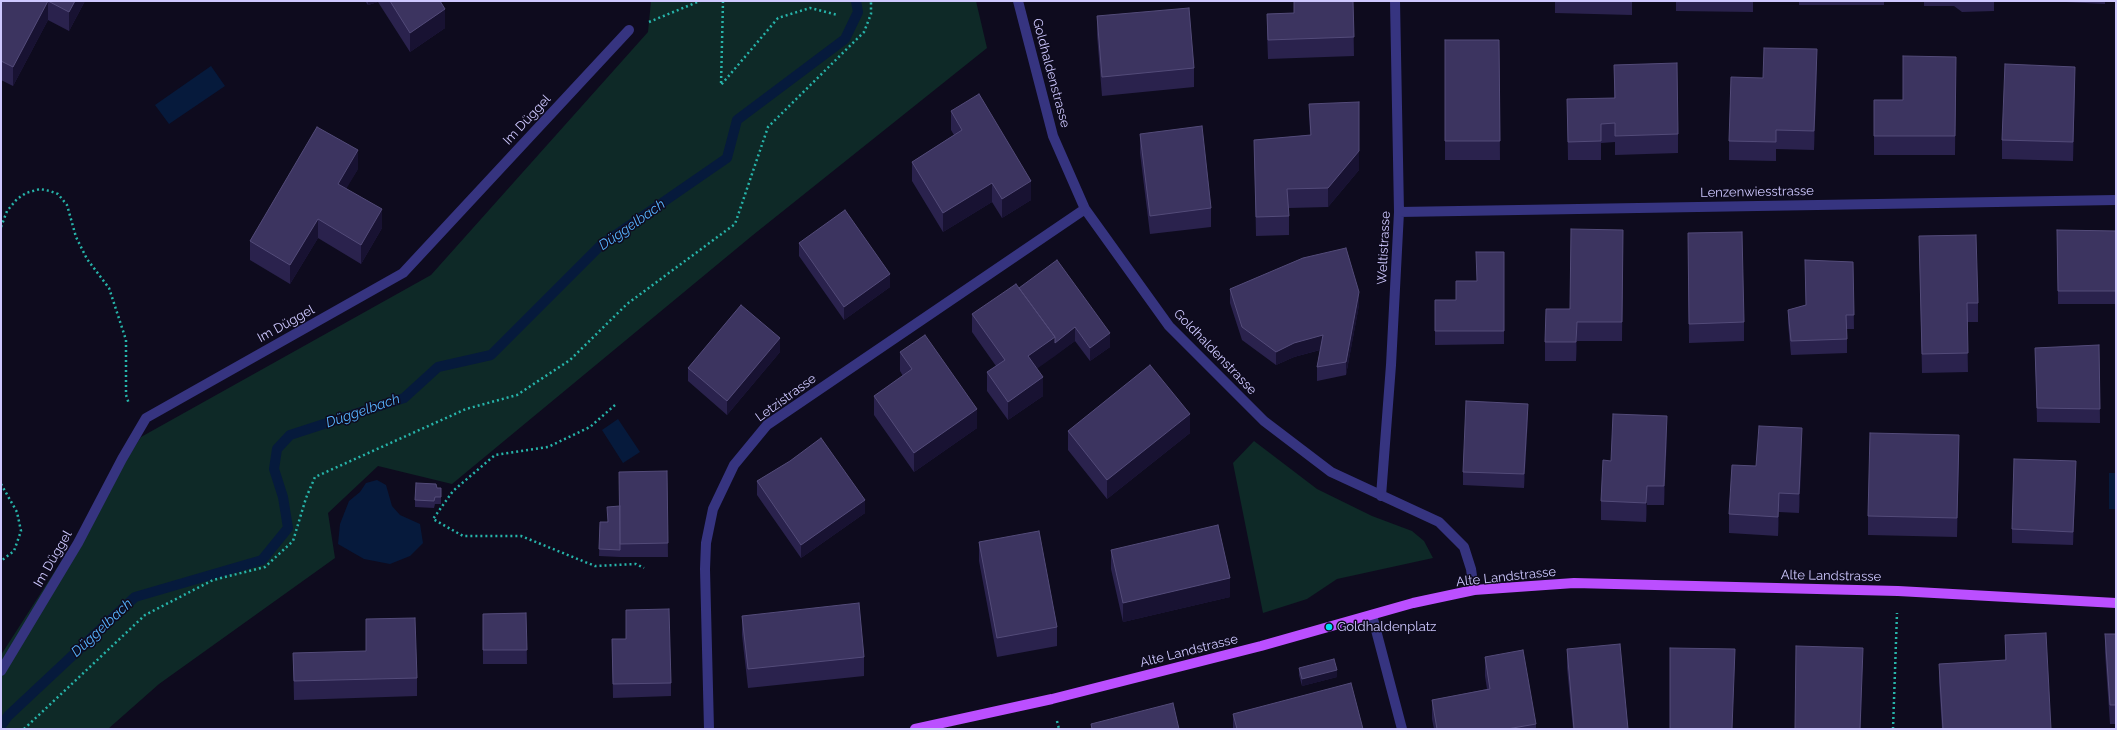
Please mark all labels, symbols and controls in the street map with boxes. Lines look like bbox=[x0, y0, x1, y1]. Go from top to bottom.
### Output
street label: Goldhaldenstrasse bbox=[1029, 17, 1073, 129]
street label: Im Düggel bbox=[500, 92, 554, 148]
street label: Lenzenwiesstrasse bbox=[1700, 183, 1814, 201]
water label: Düggelbach bbox=[596, 196, 668, 254]
street label: Weltistrasse bbox=[1374, 211, 1394, 285]
street label: Im Düggel bbox=[255, 302, 317, 346]
street label: Goldhaldenstrasse bbox=[1170, 306, 1260, 398]
street label: Letzistrasse bbox=[753, 371, 819, 425]
water label: Düggelbach bbox=[324, 390, 402, 432]
street label: Im Düggel bbox=[31, 528, 75, 590]
street label: Alte Landstrasse bbox=[1455, 564, 1557, 590]
street label: Alte Landstrasse bbox=[1781, 567, 1881, 585]
water label: Düggelbach bbox=[68, 596, 136, 660]
place label: Goldhaldenplatz bbox=[1337, 619, 1437, 635]
marker: Goldhaldenplatz bbox=[1324, 622, 1334, 632]
street label: Alte Landstrasse bbox=[1138, 631, 1240, 671]

